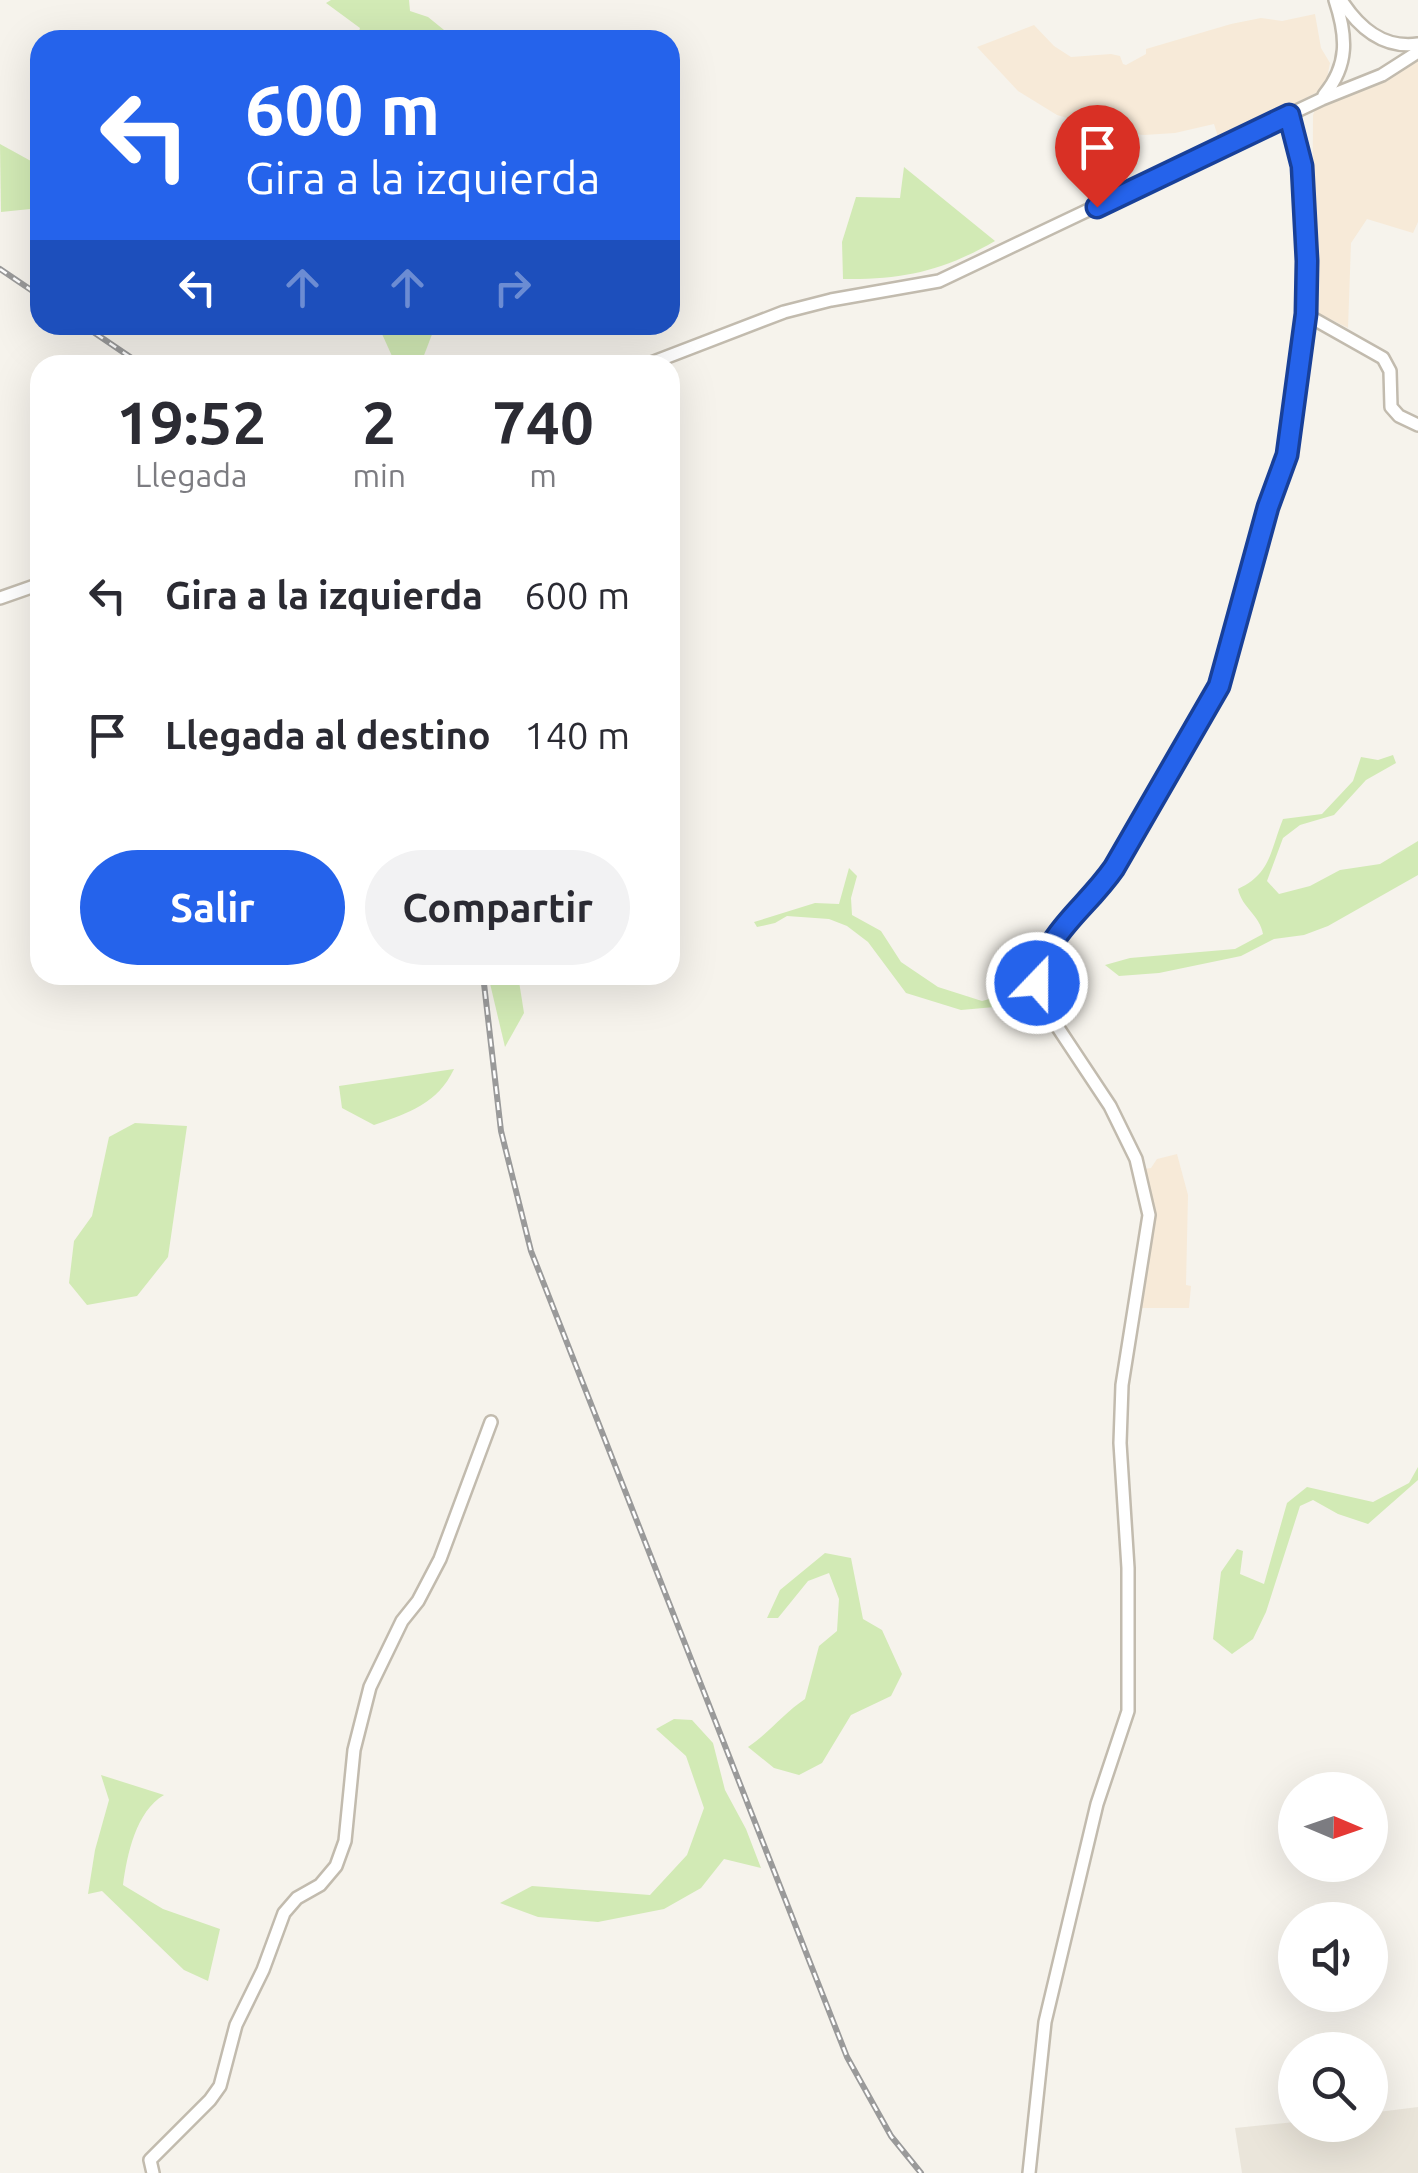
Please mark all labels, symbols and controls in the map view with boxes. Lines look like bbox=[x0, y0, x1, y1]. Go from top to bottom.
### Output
icon: left bbox=[80, 70, 210, 200]
text: 600 m bbox=[245, 70, 440, 148]
pin bbox=[1055, 105, 1140, 208]
icon: arrive bbox=[1070, 120, 1125, 175]
text: Gira a la izquierda bbox=[245, 152, 601, 203]
icon: left bbox=[170, 260, 225, 315]
icon: ahead bbox=[275, 260, 330, 315]
icon: ahead bbox=[380, 260, 435, 315]
icon: right bbox=[485, 260, 540, 315]
text: 19:52 bbox=[116, 388, 266, 455]
text: 2 bbox=[362, 388, 396, 455]
text: 740 bbox=[492, 388, 594, 455]
text: Llegada bbox=[135, 457, 247, 493]
text: min bbox=[352, 457, 406, 493]
text: m bbox=[529, 457, 557, 493]
icon: left bbox=[80, 568, 135, 623]
text: Gira a la izquierda bbox=[165, 574, 483, 616]
text: 600 m bbox=[524, 574, 630, 616]
icon: arrive bbox=[80, 708, 135, 763]
text: Llegada al destino bbox=[165, 714, 491, 756]
text: 140 m bbox=[524, 714, 630, 756]
button: Salir bbox=[80, 850, 345, 965]
button: Compartir bbox=[365, 850, 630, 965]
position arrow bbox=[985, 931, 1089, 1035]
north arrow bbox=[1278, 1772, 1388, 1882]
map controls bbox=[1278, 1772, 1388, 2142]
button: sound bbox=[1278, 1902, 1388, 2012]
button: search bbox=[1278, 2032, 1388, 2142]

